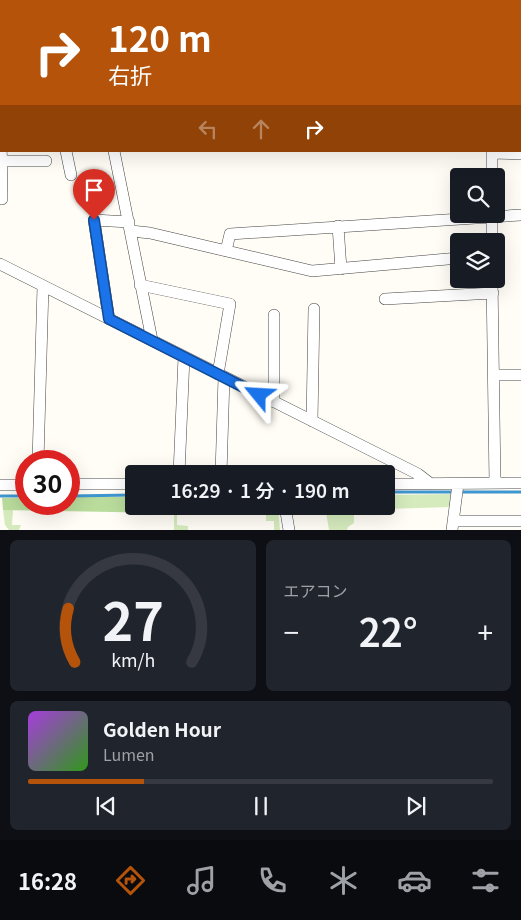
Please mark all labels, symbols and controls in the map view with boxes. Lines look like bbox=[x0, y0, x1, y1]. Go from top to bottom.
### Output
text: 120 m bbox=[108, 11, 212, 62]
icon: right bbox=[25, 20, 90, 85]
text: 右折 bbox=[108, 58, 152, 90]
icon: left bbox=[194, 115, 222, 143]
icon: ahead bbox=[247, 115, 275, 143]
icon: right bbox=[300, 115, 328, 143]
map controls bbox=[450, 168, 505, 288]
button: search bbox=[450, 168, 505, 223]
pin bbox=[73, 169, 115, 220]
icon: arrive bbox=[80, 176, 108, 204]
button: layers bbox=[450, 233, 505, 288]
position arrow bbox=[232, 368, 284, 420]
speed limit sign: 30 bbox=[15, 450, 80, 515]
text: 16:29 · 1 分 · 190 m bbox=[170, 476, 350, 503]
text: エアコン bbox=[284, 578, 348, 602]
text: 27 bbox=[102, 581, 163, 656]
text: 22° bbox=[359, 603, 418, 658]
text: − bbox=[284, 611, 299, 651]
text: + bbox=[477, 611, 493, 651]
text: km/h bbox=[111, 646, 155, 672]
text: Golden Hour bbox=[103, 715, 221, 742]
text: Lumen bbox=[103, 742, 155, 766]
icon: previous bbox=[92, 792, 120, 820]
icon: pause bbox=[247, 792, 275, 820]
icon: next bbox=[402, 792, 430, 820]
icon: directions bbox=[113, 863, 148, 898]
icon: music bbox=[184, 863, 219, 898]
icon: phone bbox=[255, 863, 290, 898]
icon: climate bbox=[326, 863, 361, 898]
icon: car bbox=[397, 863, 432, 898]
icon: filters bbox=[468, 863, 503, 898]
text: 16:28 bbox=[18, 864, 77, 896]

